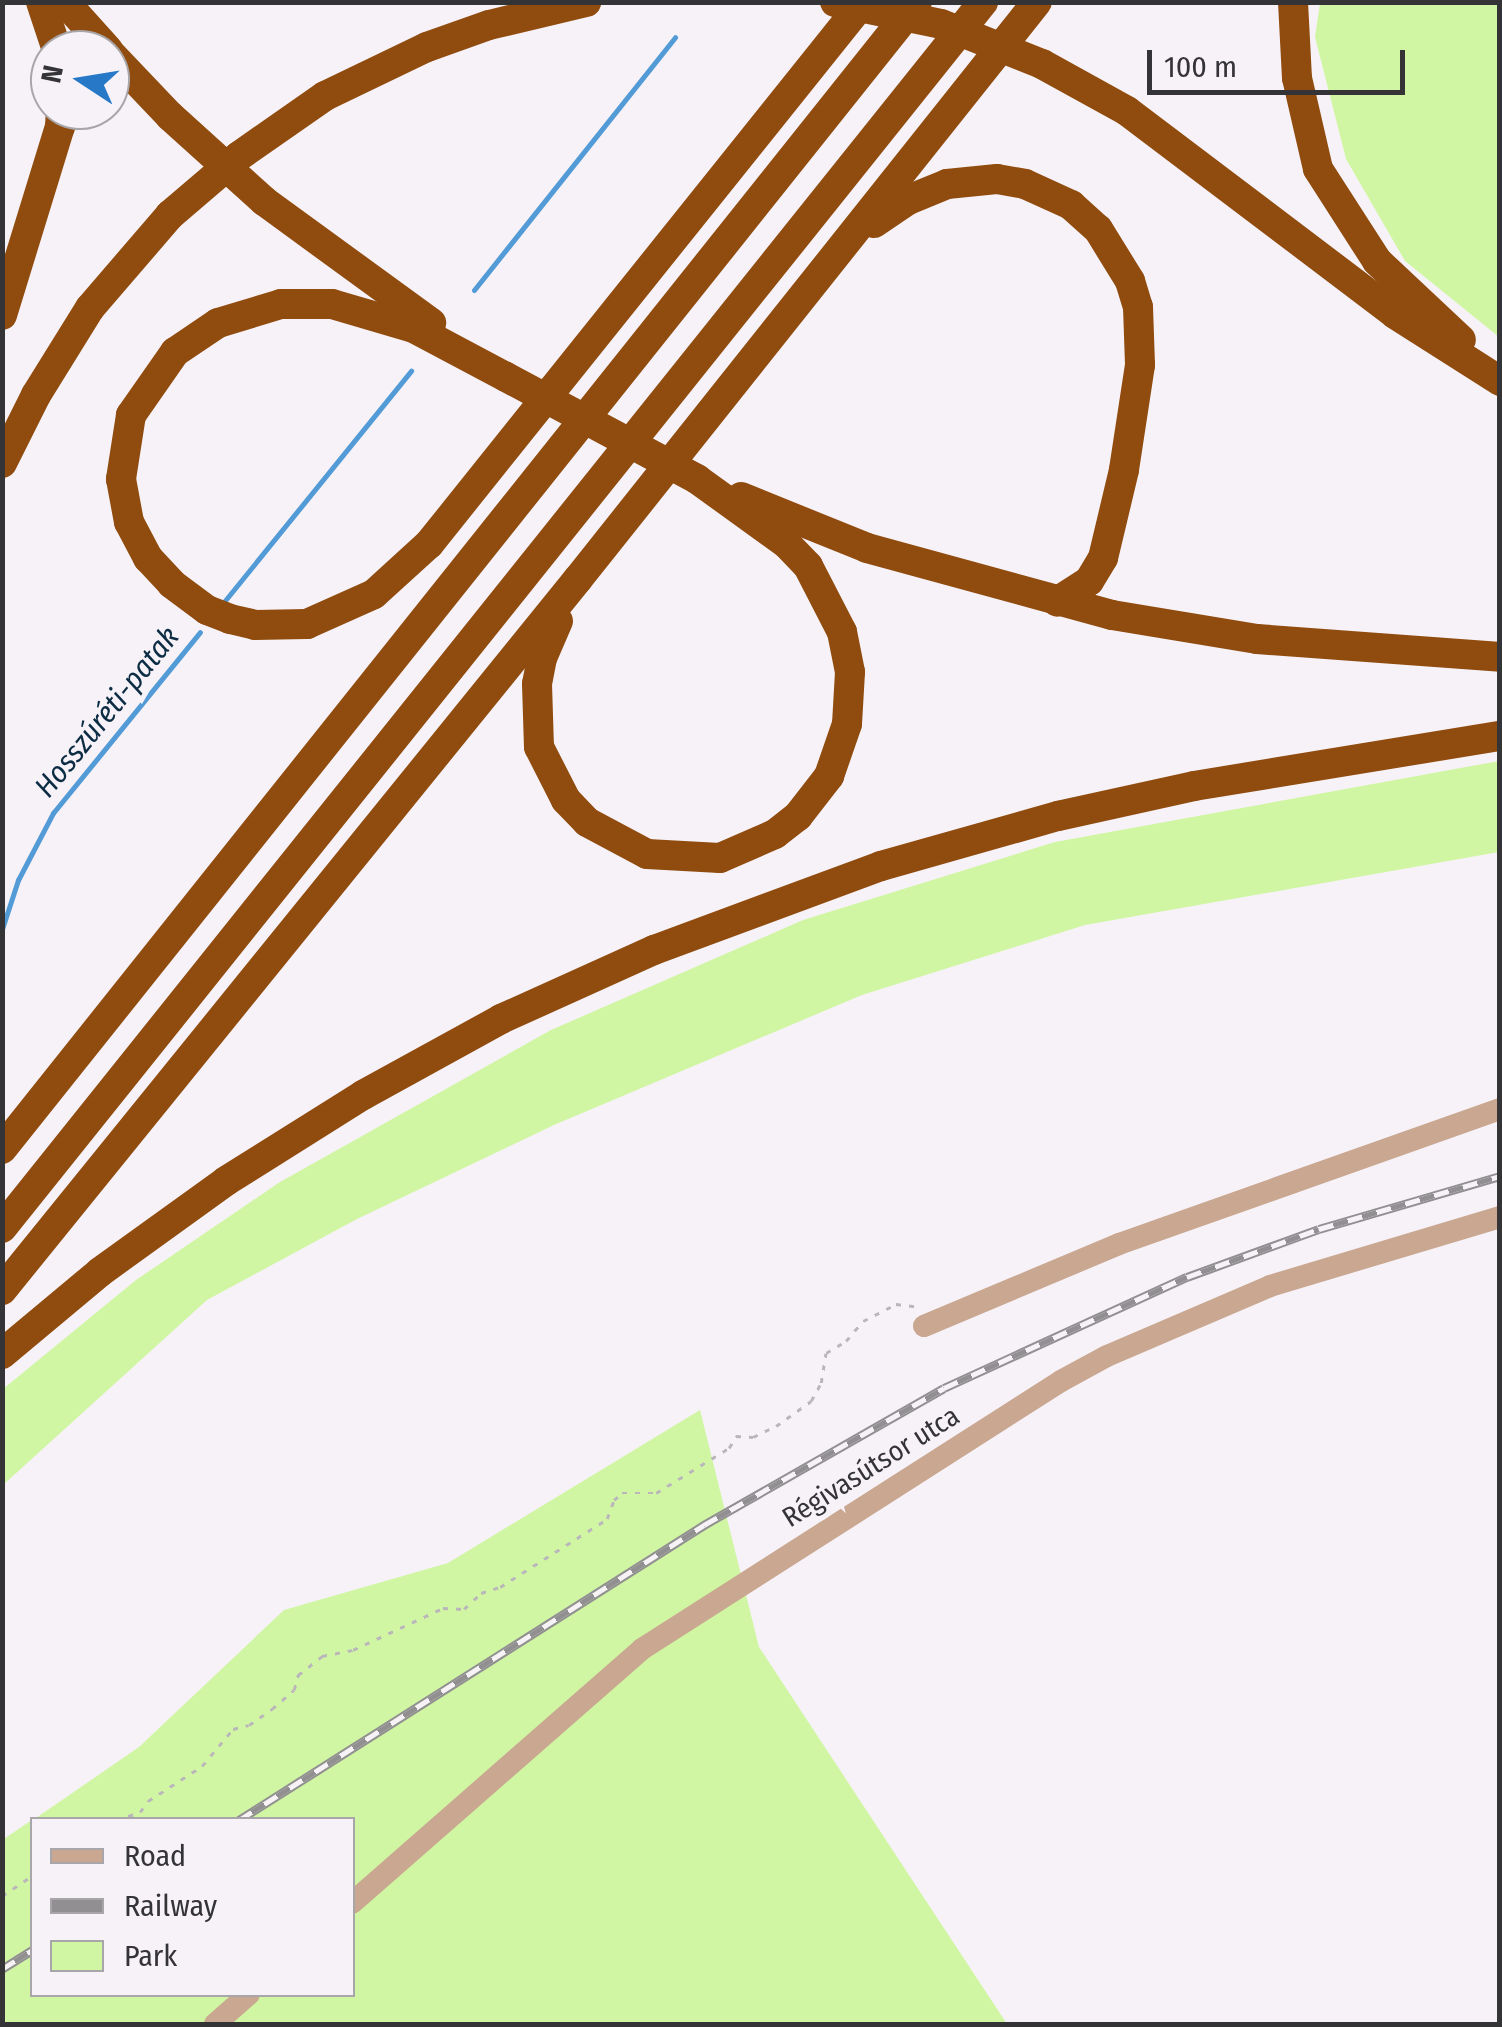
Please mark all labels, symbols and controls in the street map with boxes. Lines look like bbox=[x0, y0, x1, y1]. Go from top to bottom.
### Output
north arrow bbox=[30, 30, 130, 130]
scale bar bbox=[1152, 30, 1410, 92]
text: 100 m bbox=[1164, 49, 1237, 85]
text: N bbox=[34, 62, 70, 86]
water label: Hosszúréti-patak bbox=[27, 619, 187, 805]
street label: Régivasútsor utca bbox=[776, 1399, 966, 1535]
legend bbox=[30, 1817, 355, 1997]
text: Road bbox=[124, 1838, 186, 1874]
text: Railway bbox=[124, 1888, 217, 1924]
text: Park bbox=[124, 1938, 177, 1974]

